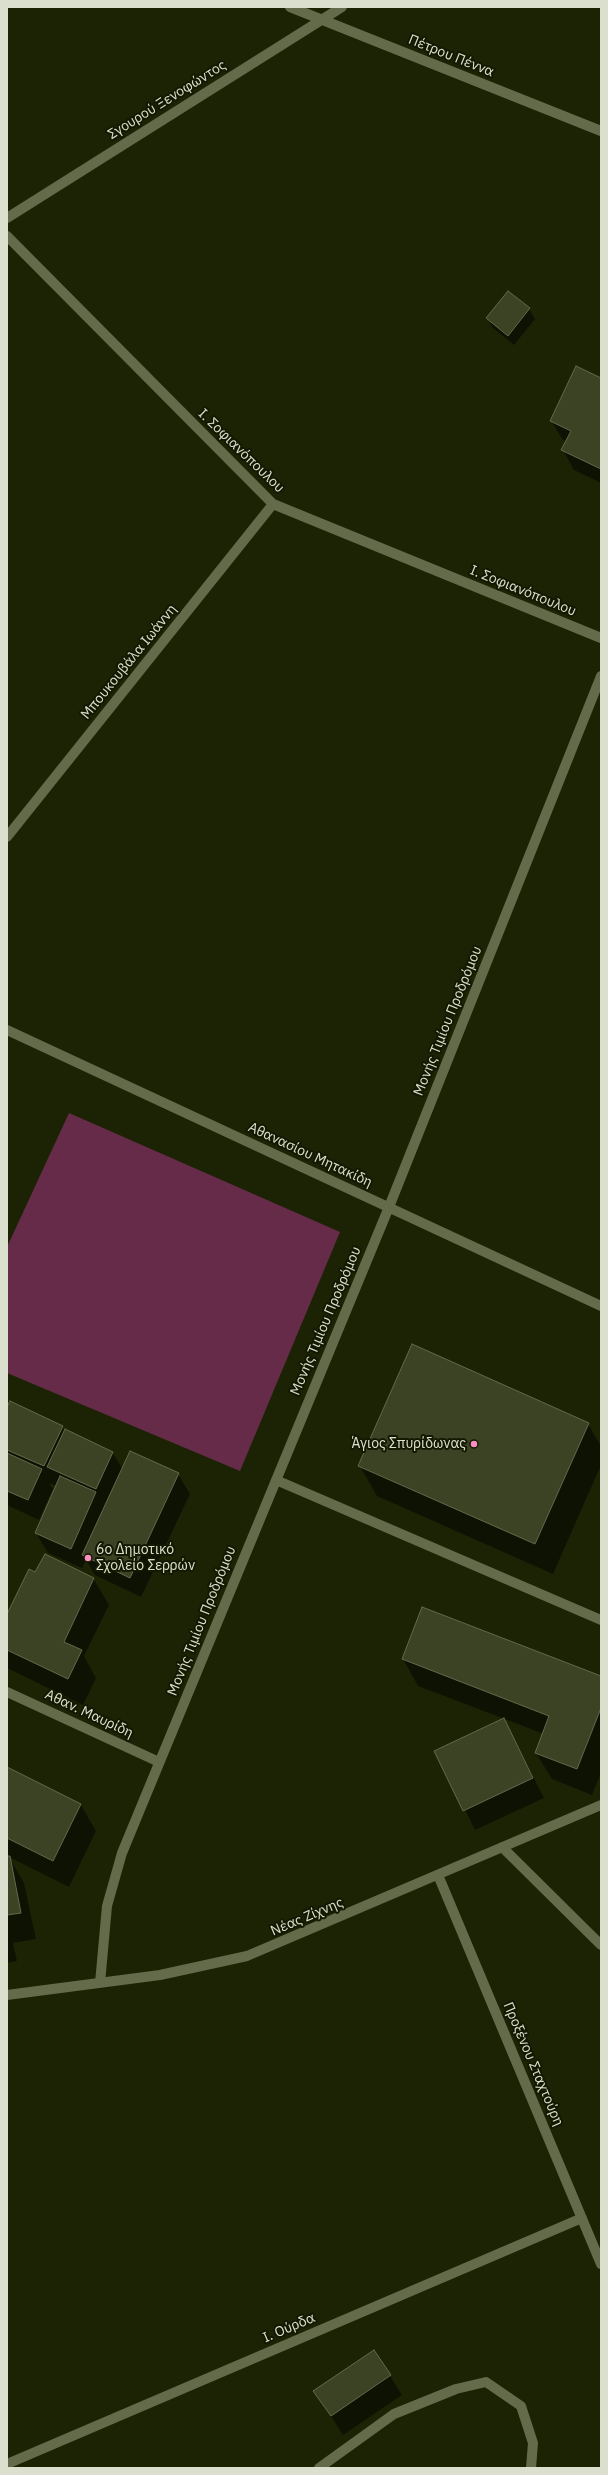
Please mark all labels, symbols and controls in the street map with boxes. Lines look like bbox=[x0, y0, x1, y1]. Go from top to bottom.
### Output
street label: Πέτρου Πέννα bbox=[406, 31, 496, 81]
street label: Σγουρού Ξενοφώντος bbox=[105, 57, 229, 143]
street label: Ι. Σοφιανόπουλου bbox=[194, 406, 288, 496]
street label: Ι. Σοφιανόπουλου bbox=[467, 562, 579, 620]
street label: Μπουκουβάλα Ιωάννη bbox=[78, 601, 180, 723]
street label: Μονής Τιμίου Προδρόμου bbox=[410, 944, 486, 1098]
street label: Αθανασίου Μητακίδη bbox=[245, 1119, 375, 1191]
street label: Μονής Τιμίου Προδρόμου bbox=[287, 1244, 365, 1398]
place label: Άγιος Σπυρίδωνας bbox=[351, 1436, 466, 1452]
marker: Άγιος Σπυρίδωνας bbox=[469, 1439, 479, 1449]
place label: 6ο Δημοτικό Σχολείο Σερρών bbox=[96, 1542, 195, 1574]
street label: Μονής Τιμίου Προδρόμου bbox=[164, 1544, 240, 1698]
marker: 6ο Δημοτικό Σχολείο Σερρών bbox=[83, 1553, 93, 1563]
street label: Αθαν. Μαυρίδη bbox=[42, 1686, 136, 1742]
street label: Νέας Ζίχνης bbox=[268, 1894, 346, 1940]
street label: Προξένου Σταχτούρη bbox=[499, 2000, 567, 2128]
street label: Ι. Ούρδα bbox=[260, 2309, 318, 2347]

